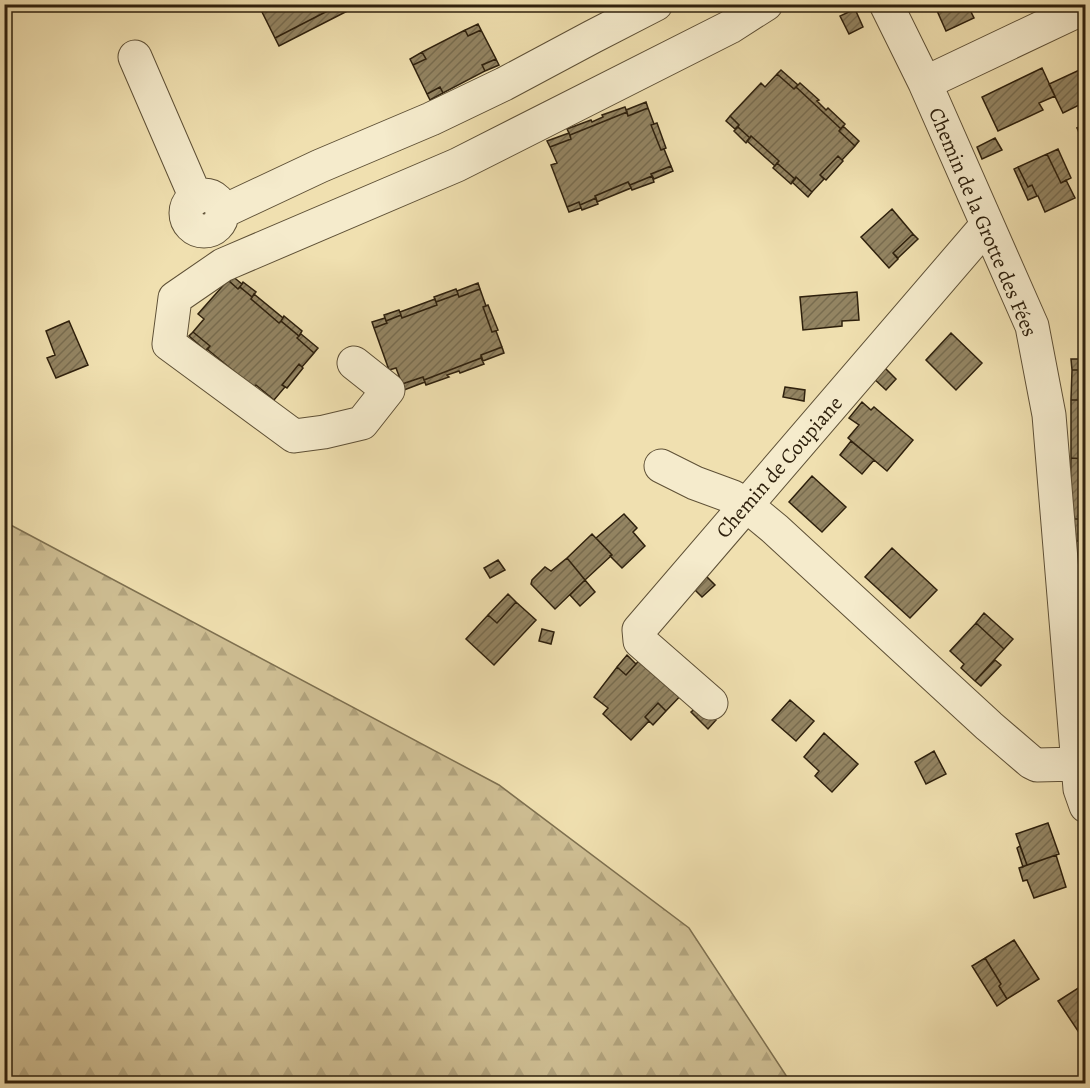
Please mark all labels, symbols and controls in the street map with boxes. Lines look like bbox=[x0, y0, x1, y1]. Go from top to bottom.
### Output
street label: Chemin de la Grotte des Fées bbox=[922, 103, 1044, 341]
street label: Chemin de Coupiane bbox=[709, 390, 849, 544]

